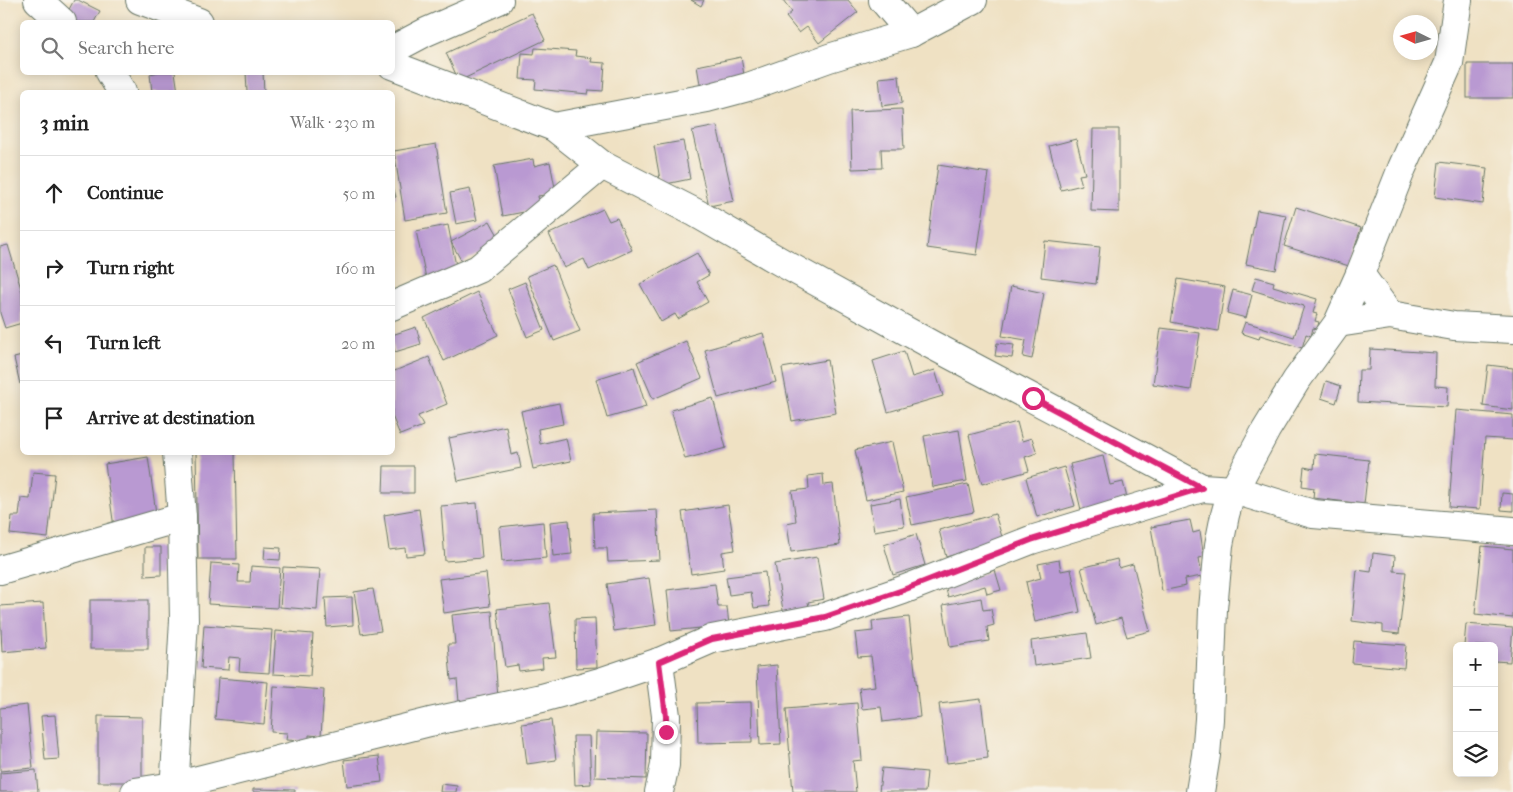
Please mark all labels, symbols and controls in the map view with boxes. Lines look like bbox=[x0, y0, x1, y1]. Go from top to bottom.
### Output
north arrow bbox=[1393, 15, 1438, 60]
search box bbox=[20, 20, 395, 75]
icon: search bbox=[38, 34, 66, 62]
text: Search here bbox=[78, 37, 174, 59]
text: 3 min bbox=[40, 111, 89, 135]
text: Walk · 230 m bbox=[290, 113, 375, 132]
icon: ahead bbox=[40, 179, 68, 207]
text: Continue bbox=[87, 182, 163, 204]
text: 50 m bbox=[343, 184, 375, 203]
icon: right bbox=[40, 254, 68, 282]
text: Turn right bbox=[87, 257, 174, 279]
text: 160 m bbox=[335, 259, 375, 278]
icon: left bbox=[40, 329, 68, 357]
text: Turn left bbox=[87, 332, 161, 354]
text: 20 m bbox=[341, 334, 375, 353]
route start bbox=[1022, 387, 1045, 410]
icon: arrive bbox=[40, 404, 68, 432]
text: Arrive at destination bbox=[87, 407, 255, 429]
map controls bbox=[1453, 642, 1498, 777]
button: + bbox=[1453, 642, 1498, 687]
button: − bbox=[1453, 687, 1498, 732]
route end bbox=[655, 721, 678, 744]
button: layers bbox=[1453, 732, 1498, 777]

